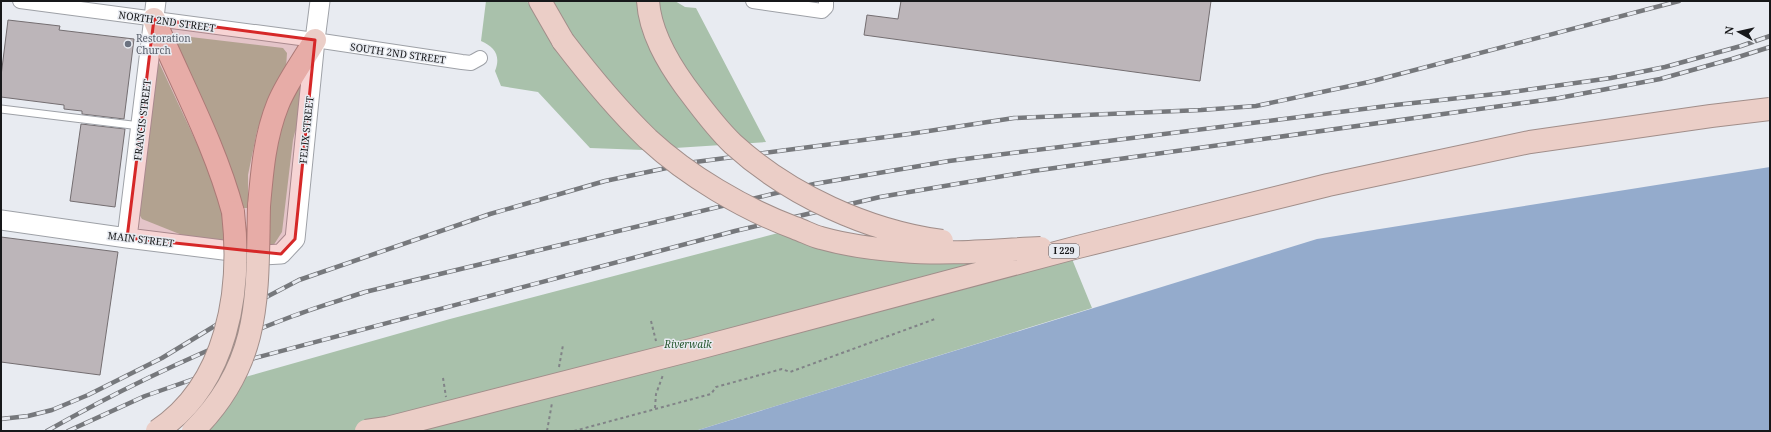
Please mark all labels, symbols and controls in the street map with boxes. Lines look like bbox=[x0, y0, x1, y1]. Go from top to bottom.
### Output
street label: NORTH 2ND STREET bbox=[118, 7, 216, 35]
north arrow bbox=[1719, 12, 1759, 52]
text: N bbox=[1721, 25, 1737, 36]
place label: Restoration Church bbox=[136, 31, 191, 57]
marker: Restoration Church bbox=[123, 39, 133, 49]
street label: SOUTH 2ND STREET bbox=[349, 39, 447, 67]
street label: FRANCIS STREET bbox=[130, 79, 154, 161]
street label: FELIX STREET bbox=[295, 96, 317, 164]
street label: MAIN STREET bbox=[107, 228, 175, 250]
road number: I 229 bbox=[1049, 244, 1079, 258]
park label: Riverwalk bbox=[663, 337, 712, 351]

